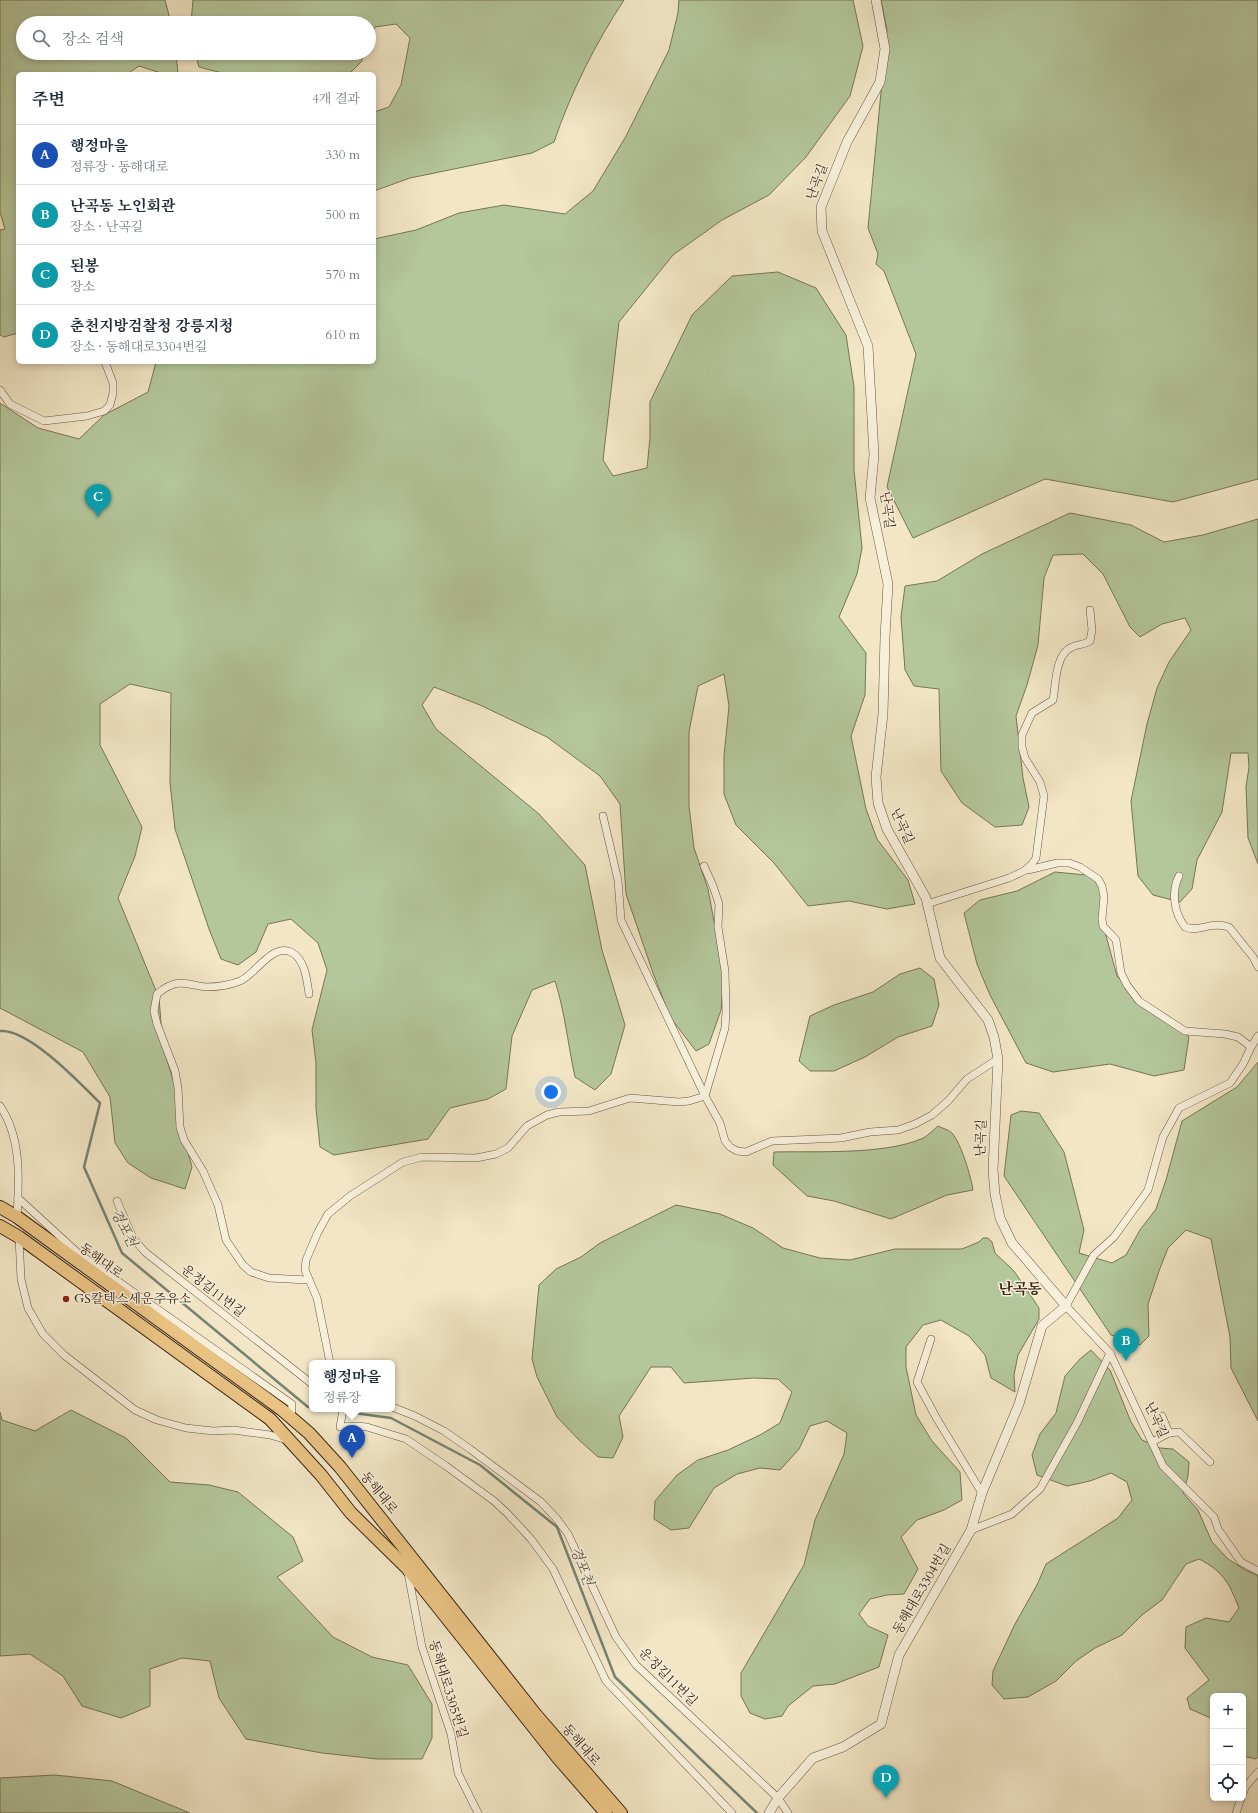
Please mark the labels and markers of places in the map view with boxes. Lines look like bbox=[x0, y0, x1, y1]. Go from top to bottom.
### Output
pin: C bbox=[85, 484, 111, 517]
place label: GS칼텍스세운주유소 bbox=[74, 1290, 192, 1308]
marker: GS칼텍스세운주유소 bbox=[61, 1294, 71, 1304]
pin: B bbox=[1113, 1328, 1139, 1361]
pin: A bbox=[339, 1425, 365, 1458]
pin: D bbox=[873, 1765, 899, 1798]

